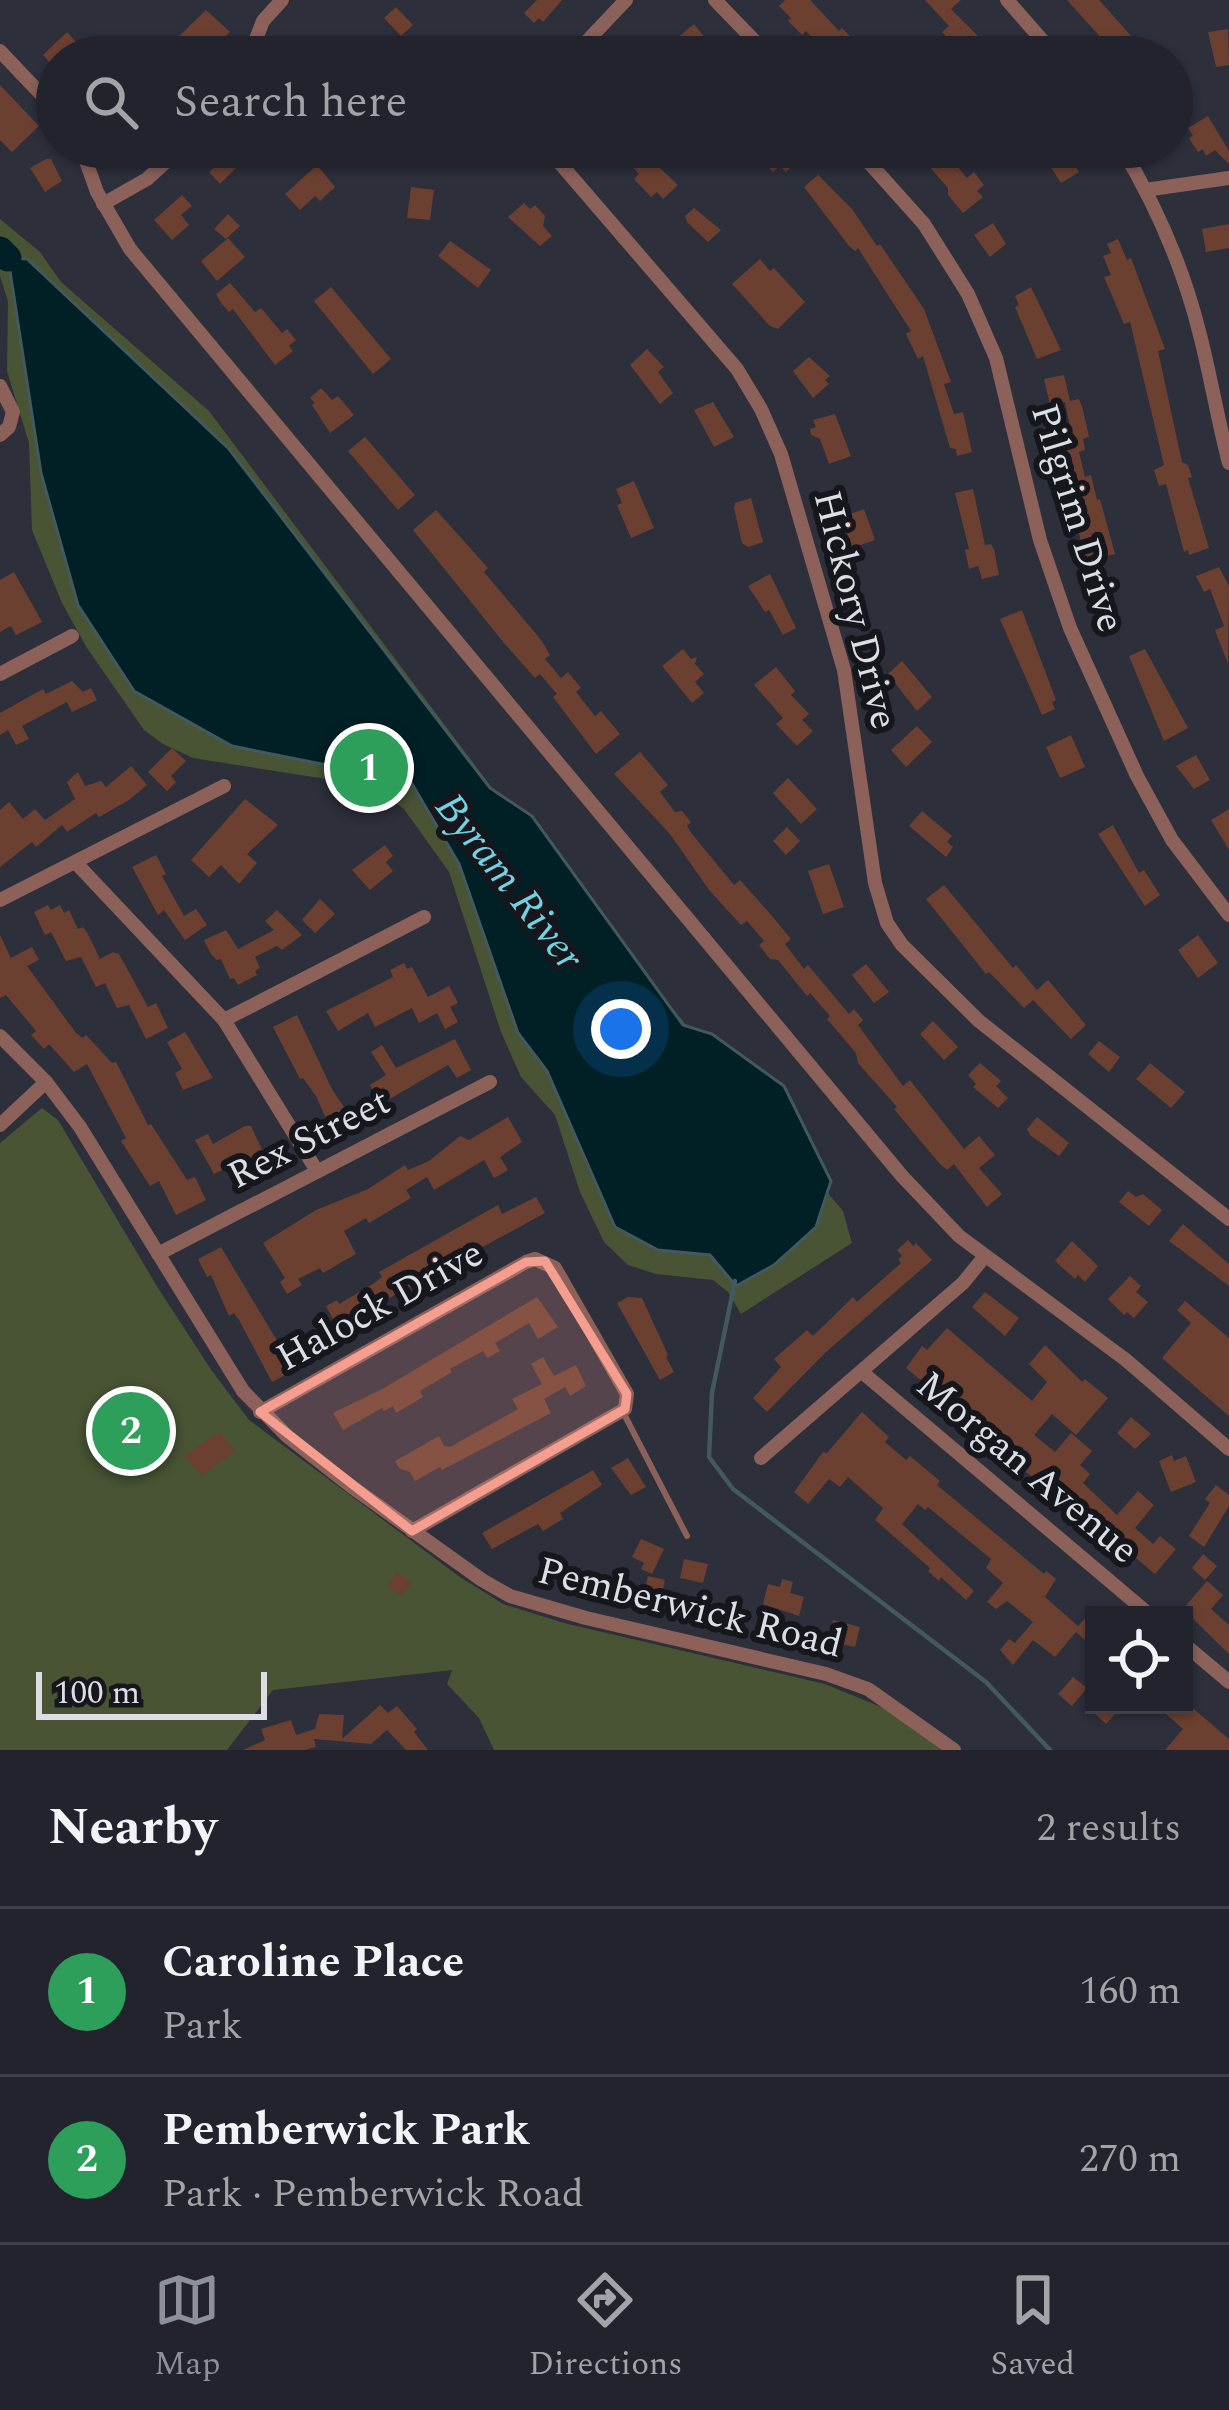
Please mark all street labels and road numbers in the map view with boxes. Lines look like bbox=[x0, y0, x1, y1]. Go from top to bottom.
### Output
street label: Pilgrim Drive bbox=[1014, 397, 1140, 639]
street label: Hickory Drive bbox=[797, 484, 913, 736]
street label: Rex Street bbox=[217, 1073, 401, 1205]
street label: Halock Drive bbox=[266, 1225, 494, 1387]
street label: Morgan Avenue bbox=[903, 1357, 1151, 1579]
street label: Pemberwick Road bbox=[531, 1542, 849, 1674]

